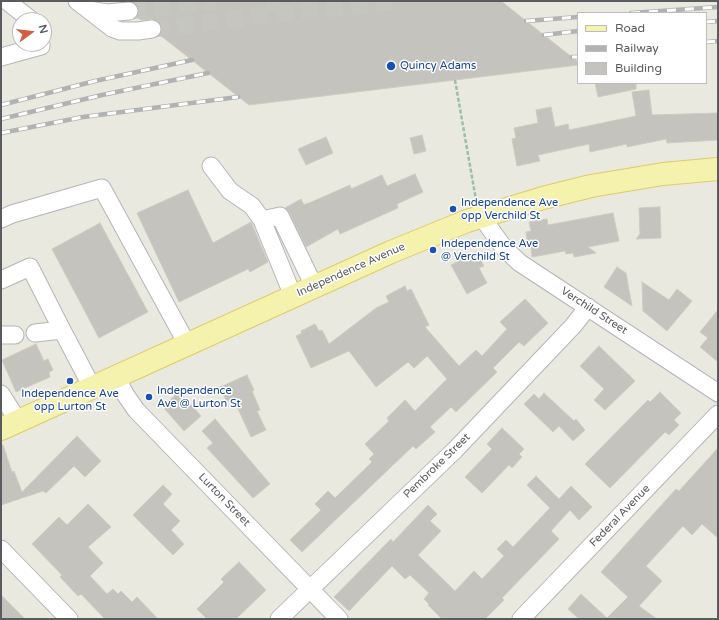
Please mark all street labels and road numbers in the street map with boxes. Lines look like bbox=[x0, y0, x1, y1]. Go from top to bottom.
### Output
street label: Independence Avenue bbox=[295, 240, 407, 300]
street label: Verchild Street bbox=[558, 285, 630, 337]
street label: Pembroke Street bbox=[401, 431, 473, 501]
street label: Lurton Street bbox=[195, 471, 253, 529]
street label: Federal Avenue bbox=[587, 482, 653, 550]

